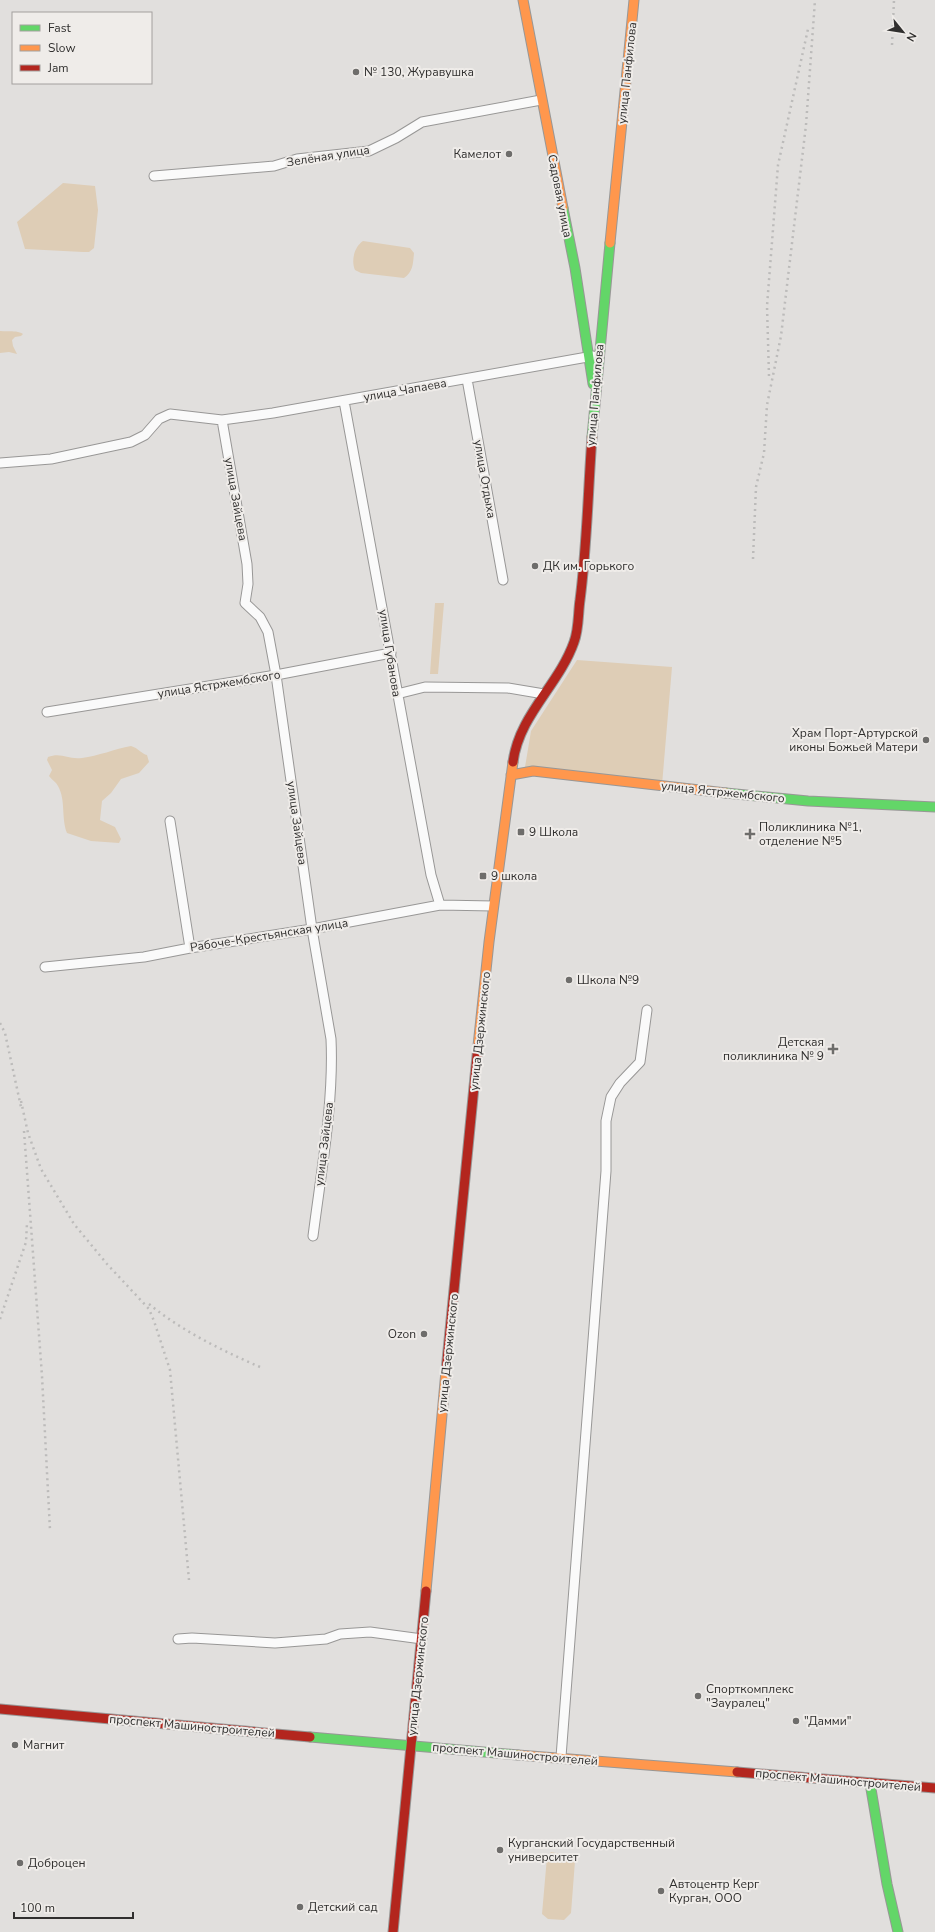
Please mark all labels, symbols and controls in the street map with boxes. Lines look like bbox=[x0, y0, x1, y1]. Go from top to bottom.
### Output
legend bbox=[12, 12, 152, 84]
north arrow bbox=[883, 12, 923, 52]
text: Fast bbox=[48, 20, 71, 36]
street label: улица Панфилова bbox=[614, 21, 640, 125]
text: N bbox=[903, 29, 920, 44]
text: Slow bbox=[48, 40, 76, 56]
text: Jam bbox=[47, 60, 69, 76]
place label: № 130, Журавушка bbox=[364, 64, 474, 80]
marker: № 130, Журавушка bbox=[351, 67, 361, 77]
street label: Зелёная улица bbox=[285, 142, 371, 170]
place label: Камелот bbox=[453, 146, 502, 162]
marker: Камелот bbox=[504, 149, 514, 159]
street label: Садовая улица bbox=[544, 153, 576, 239]
street label: улица Панфилова bbox=[583, 343, 607, 447]
street label: улица Чапаева bbox=[362, 375, 448, 405]
street label: улица Отдыха bbox=[470, 438, 500, 520]
street label: улица Зайцева bbox=[221, 456, 251, 542]
place label: ДК им. Горького bbox=[543, 558, 635, 574]
marker: ДК им. Горького bbox=[530, 561, 540, 571]
street label: улица Губанова bbox=[375, 608, 405, 698]
street label: улица Ястржембского bbox=[156, 666, 282, 702]
place label: Храм Порт-Артурской иконы Божьей Матери bbox=[789, 725, 918, 755]
marker: Храм Порт-Артурской иконы Божьей Матери bbox=[921, 735, 931, 745]
street label: улица Ястржембского bbox=[660, 778, 786, 806]
street label: улица Зайцева bbox=[283, 780, 311, 866]
place label: Поликлиника №1, отделение №5 bbox=[759, 819, 862, 849]
place label: 9 Школа bbox=[529, 824, 578, 840]
marker: 9 Школа bbox=[516, 827, 526, 837]
marker: Поликлиника №1, отделение №5 bbox=[744, 828, 756, 840]
place label: 9 школа bbox=[491, 868, 537, 884]
marker: 9 школа bbox=[478, 871, 488, 881]
street label: Рабоче-Крестьянская улица bbox=[189, 915, 349, 955]
street label: улица Дзержинского bbox=[466, 970, 494, 1091]
place label: Школа №9 bbox=[577, 972, 639, 988]
marker: Школа №9 bbox=[564, 975, 574, 985]
place label: Детская поликлиника № 9 bbox=[723, 1034, 824, 1064]
marker: Детская поликлиника № 9 bbox=[827, 1043, 839, 1055]
street label: улица Зайцева bbox=[311, 1101, 337, 1187]
street label: улица Дзержинского bbox=[434, 1292, 462, 1413]
place label: Ozon bbox=[388, 1326, 416, 1342]
marker: Ozon bbox=[419, 1329, 429, 1339]
street label: улица Дзержинского bbox=[404, 1615, 432, 1736]
place label: Спорткомплекс "Зауралец" bbox=[706, 1681, 794, 1711]
marker: Спорткомплекс "Зауралец" bbox=[693, 1691, 703, 1701]
street label: проспект Машиностроителей bbox=[109, 1711, 275, 1741]
place label: "Дамми" bbox=[804, 1713, 851, 1729]
marker: "Дамми" bbox=[791, 1716, 801, 1726]
place label: Магнит bbox=[23, 1737, 65, 1753]
street label: проспект Машиностроителей bbox=[432, 1739, 598, 1769]
marker: Магнит bbox=[10, 1740, 20, 1750]
street label: проспект Машиностроителей bbox=[755, 1765, 921, 1795]
place label: Курганский Государственный университет bbox=[508, 1835, 675, 1865]
marker: Курганский Государственный университет bbox=[495, 1845, 505, 1855]
place label: Доброцен bbox=[28, 1855, 86, 1871]
marker: Доброцен bbox=[15, 1858, 25, 1868]
place label: Автоцентр Керг Курган, ООО bbox=[669, 1876, 760, 1906]
marker: Автоцентр Керг Курган, ООО bbox=[656, 1886, 666, 1896]
scale bar bbox=[14, 1894, 133, 1920]
place label: Детский сад bbox=[308, 1899, 377, 1915]
text: 100 m bbox=[20, 1900, 55, 1916]
marker: Детский сад bbox=[295, 1902, 305, 1912]

